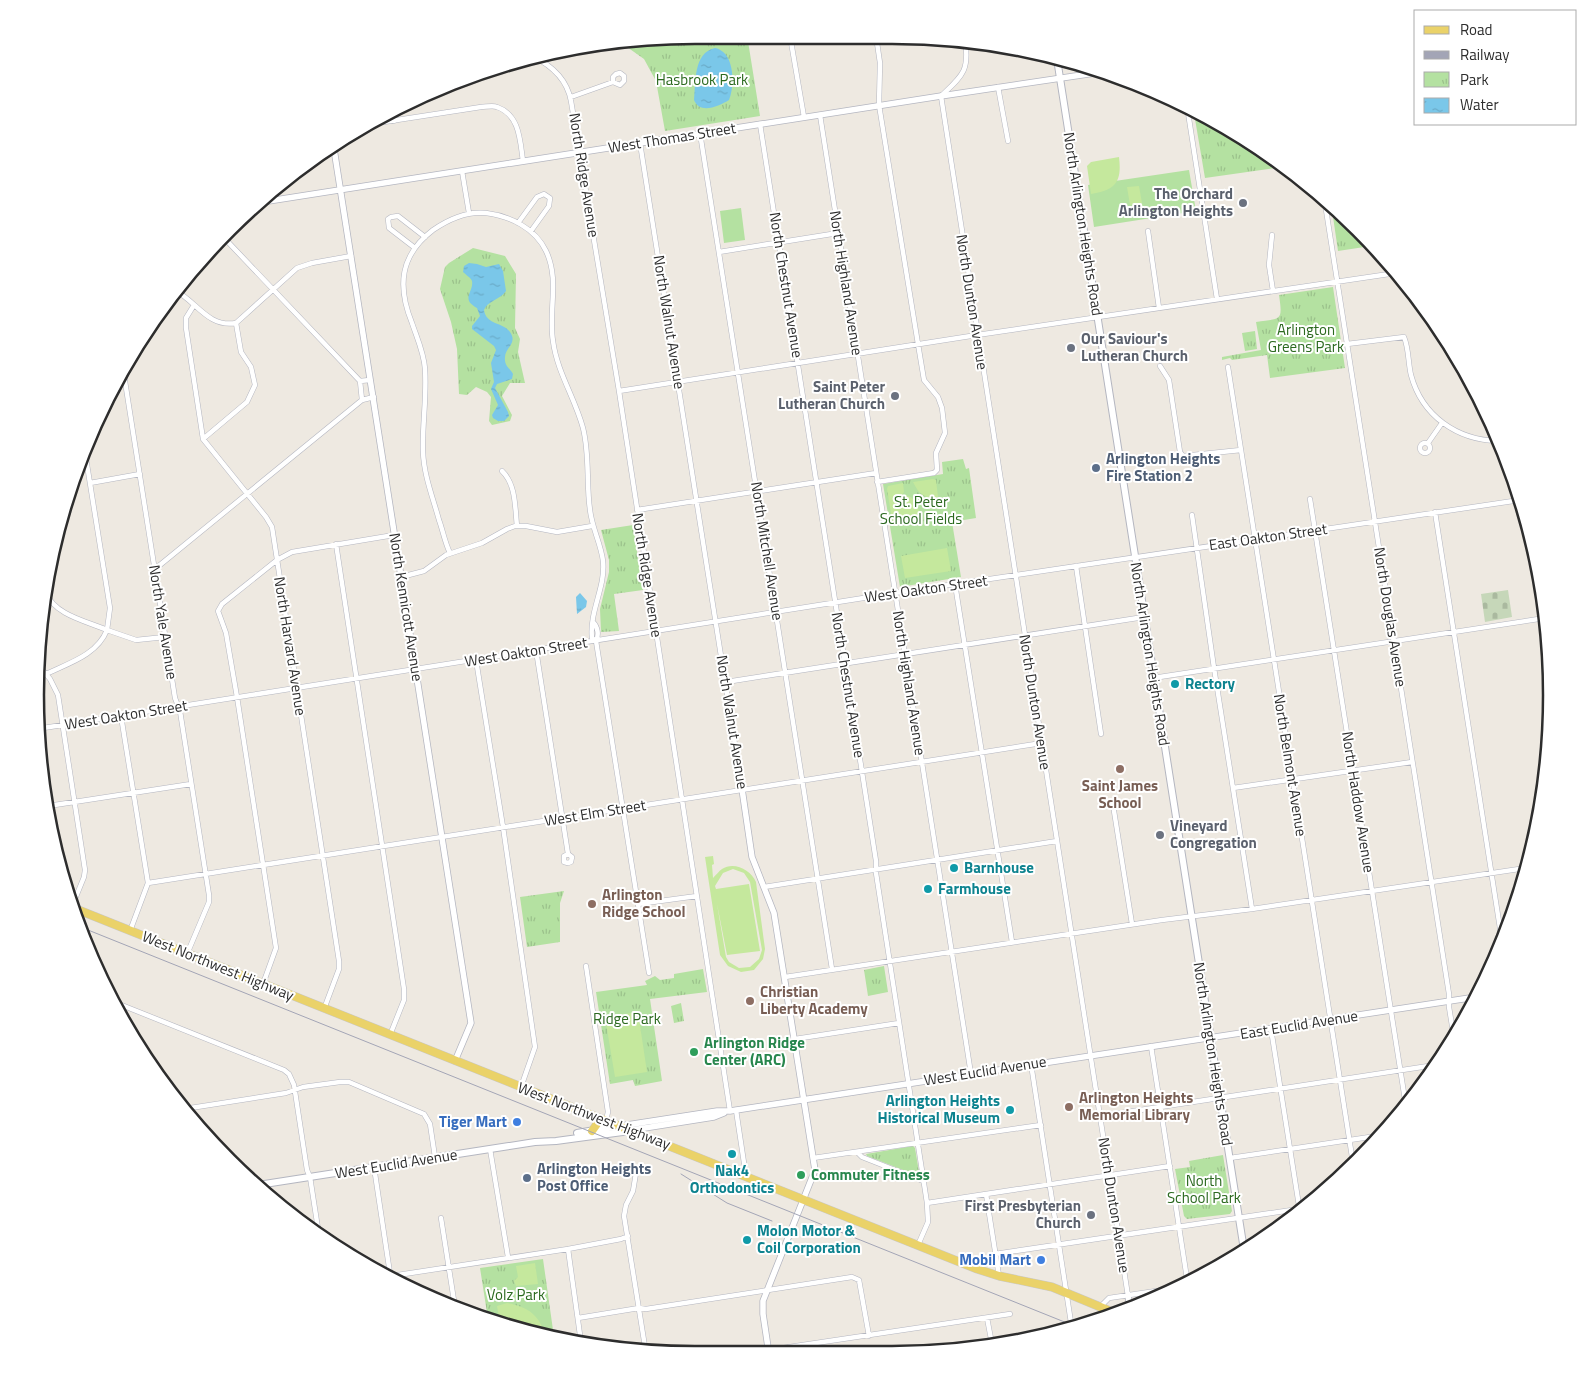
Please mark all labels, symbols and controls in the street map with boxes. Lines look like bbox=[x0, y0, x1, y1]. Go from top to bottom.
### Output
legend bbox=[1414, 10, 1577, 125]
text: Road bbox=[1460, 18, 1492, 41]
text: Railway bbox=[1460, 43, 1510, 66]
park label: Hasbrook Park bbox=[656, 68, 748, 91]
text: Park bbox=[1460, 68, 1489, 91]
text: Water bbox=[1460, 93, 1499, 116]
street label: North Ridge Avenue bbox=[563, 111, 606, 239]
street label: West Thomas Street bbox=[606, 116, 738, 159]
street label: North Arlington Heights Road bbox=[1058, 130, 1109, 317]
place label: The Orchard Arlington Heights bbox=[1119, 182, 1233, 222]
marker: The Orchard Arlington Heights bbox=[1237, 197, 1249, 209]
street label: North Highland Avenue bbox=[824, 209, 869, 357]
street label: North Chestnut Avenue bbox=[764, 210, 809, 359]
street label: North Dunton Avenue bbox=[950, 233, 995, 371]
street label: North Walnut Avenue bbox=[648, 253, 691, 391]
park label: Arlington Greens Park bbox=[1268, 318, 1344, 358]
place label: Our Saviour's Lutheran Church bbox=[1081, 327, 1188, 367]
marker: Our Saviour's Lutheran Church bbox=[1065, 342, 1077, 354]
place label: Saint Peter Lutheran Church bbox=[778, 375, 885, 415]
marker: Saint Peter Lutheran Church bbox=[889, 390, 901, 402]
place label: Arlington Heights Fire Station 2 bbox=[1106, 447, 1220, 487]
marker: Arlington Heights Fire Station 2 bbox=[1090, 462, 1102, 474]
street label: North Mitchell Avenue bbox=[745, 480, 790, 622]
park label: St. Peter School Fields bbox=[880, 490, 962, 530]
street label: North Ridge Avenue bbox=[626, 511, 669, 639]
street label: East Oakton Street bbox=[1207, 517, 1329, 556]
street label: North Kennicott Avenue bbox=[383, 531, 430, 683]
street label: North Douglas Avenue bbox=[1368, 545, 1413, 688]
street label: North Arlington Heights Road bbox=[1125, 560, 1176, 747]
street label: North Yale Avenue bbox=[143, 563, 184, 681]
street label: West Oakton Street bbox=[863, 568, 990, 609]
street label: North Harvard Avenue bbox=[268, 575, 313, 717]
street label: North Highland Avenue bbox=[887, 609, 932, 757]
street label: North Chestnut Avenue bbox=[826, 610, 871, 759]
street label: West Oakton Street bbox=[463, 630, 590, 673]
street label: North Dunton Avenue bbox=[1013, 633, 1058, 771]
street label: North Walnut Avenue bbox=[711, 653, 754, 791]
place label: Rectory bbox=[1185, 672, 1236, 695]
marker: Rectory bbox=[1169, 678, 1181, 690]
street label: North Belmont Avenue bbox=[1268, 692, 1313, 838]
street label: West Oakton Street bbox=[63, 693, 190, 736]
street label: North Haddow Avenue bbox=[1336, 730, 1381, 874]
marker: Saint James School bbox=[1114, 763, 1126, 775]
place label: Saint James School bbox=[1082, 774, 1158, 814]
street label: West Elm Street bbox=[543, 793, 648, 832]
place label: Vineyard Congregation bbox=[1170, 814, 1257, 854]
marker: Vineyard Congregation bbox=[1154, 829, 1166, 841]
place label: Barnhouse bbox=[964, 856, 1034, 879]
marker: Barnhouse bbox=[948, 862, 960, 874]
place label: Farmhouse bbox=[938, 877, 1011, 900]
place label: Arlington Ridge School bbox=[602, 883, 686, 923]
marker: Farmhouse bbox=[922, 883, 934, 895]
marker: Arlington Ridge School bbox=[586, 898, 598, 910]
street label: West Northwest Highway bbox=[139, 925, 298, 1007]
street label: North Arlington Heights Road bbox=[1188, 960, 1239, 1147]
place label: Christian Liberty Academy bbox=[760, 980, 868, 1020]
marker: Christian Liberty Academy bbox=[744, 995, 756, 1007]
street label: East Euclid Avenue bbox=[1238, 1004, 1359, 1045]
park label: Ridge Park bbox=[593, 1007, 661, 1030]
place label: Arlington Ridge Center (ARC) bbox=[704, 1031, 805, 1071]
marker: Arlington Ridge Center (ARC) bbox=[688, 1046, 700, 1058]
street label: West Euclid Avenue bbox=[922, 1049, 1048, 1092]
street label: West Northwest Highway bbox=[514, 1076, 674, 1155]
place label: Arlington Heights Memorial Library bbox=[1079, 1086, 1193, 1126]
place label: Arlington Heights Historical Museum bbox=[878, 1089, 1000, 1129]
marker: Arlington Heights Memorial Library bbox=[1063, 1101, 1075, 1113]
marker: Arlington Heights Historical Museum bbox=[1004, 1104, 1016, 1116]
place label: Tiger Mart bbox=[439, 1110, 508, 1133]
marker: Tiger Mart bbox=[511, 1116, 523, 1128]
street label: North Dunton Avenue bbox=[1092, 1136, 1137, 1274]
street label: West Euclid Avenue bbox=[333, 1142, 459, 1185]
marker: Nak4 Orthodontics bbox=[726, 1148, 738, 1160]
place label: Arlington Heights Post Office bbox=[537, 1157, 651, 1197]
place label: Nak4 Orthodontics bbox=[690, 1159, 774, 1199]
place label: Commuter Fitness bbox=[811, 1163, 930, 1186]
marker: Commuter Fitness bbox=[795, 1169, 807, 1181]
park label: North School Park bbox=[1167, 1169, 1241, 1209]
marker: Arlington Heights Post Office bbox=[521, 1172, 533, 1184]
place label: First Presbyterian Church bbox=[965, 1194, 1081, 1234]
marker: First Presbyterian Church bbox=[1085, 1209, 1097, 1221]
place label: Molon Motor & Coil Corporation bbox=[757, 1219, 861, 1259]
marker: Molon Motor & Coil Corporation bbox=[741, 1234, 753, 1246]
place label: Mobil Mart bbox=[959, 1248, 1032, 1271]
marker: Mobil Mart bbox=[1035, 1254, 1047, 1266]
park label: Volz Park bbox=[487, 1283, 545, 1306]

